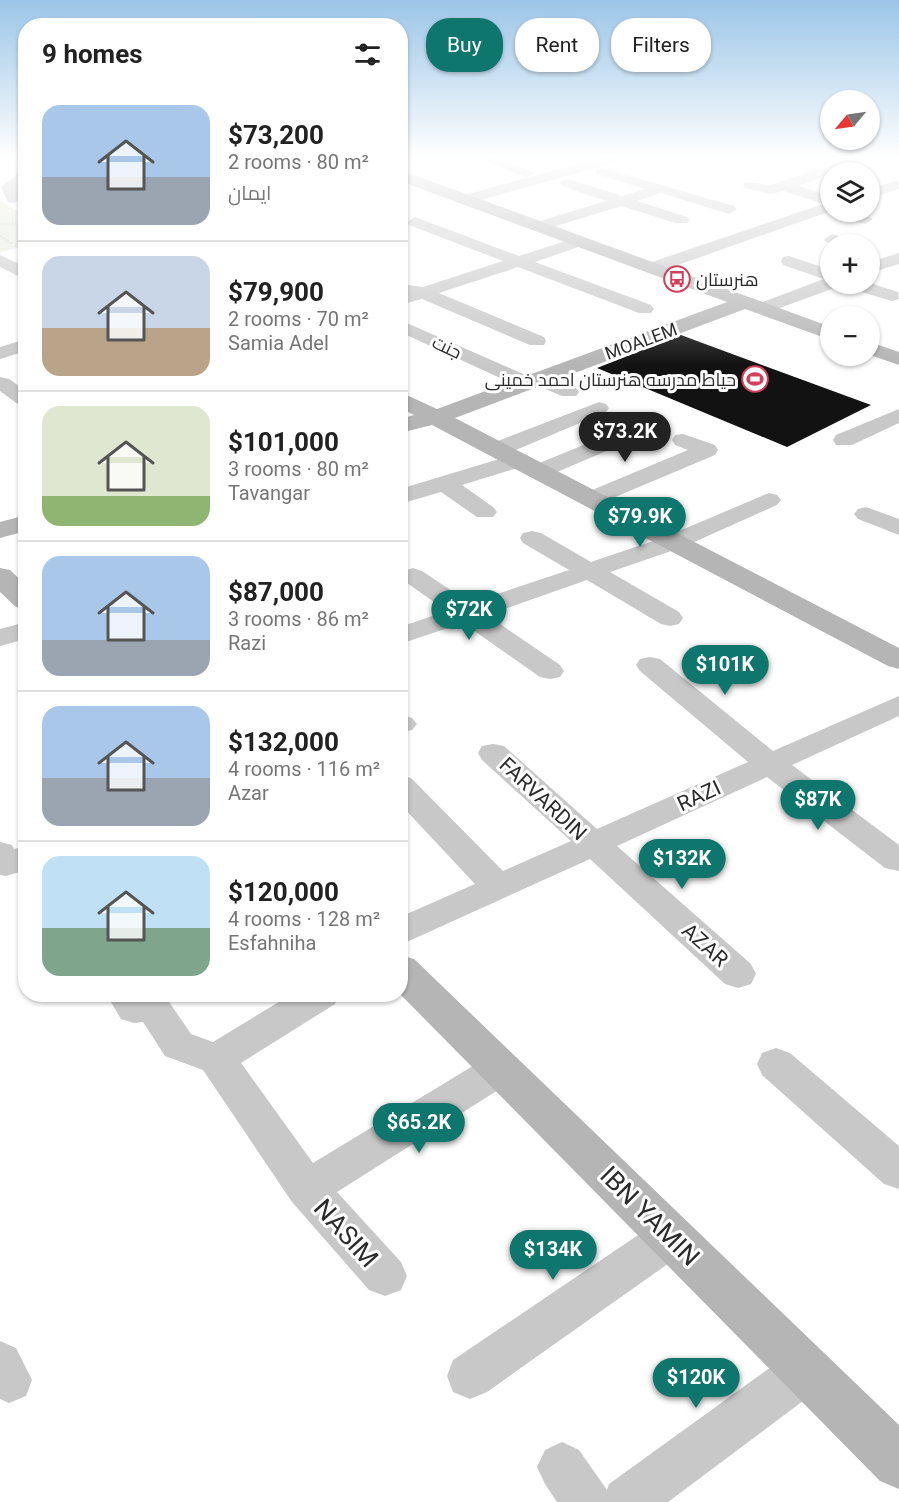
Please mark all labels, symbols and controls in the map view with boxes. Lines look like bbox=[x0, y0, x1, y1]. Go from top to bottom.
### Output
chip: Buy bbox=[426, 18, 503, 72]
chip: Rent bbox=[515, 18, 599, 72]
chip: Filters bbox=[611, 18, 711, 72]
icon: filters bbox=[351, 38, 384, 71]
text: 9 homes bbox=[42, 39, 143, 69]
north arrow bbox=[820, 90, 880, 150]
map controls bbox=[820, 90, 880, 366]
text: $73,200 bbox=[228, 120, 324, 150]
icon: home bbox=[90, 129, 162, 201]
text: 2 rooms · 80 m² bbox=[228, 150, 369, 174]
button: layers bbox=[820, 162, 880, 222]
text: ایمان bbox=[228, 181, 271, 205]
button: + bbox=[820, 234, 880, 294]
bus stop icon: هنرستان bbox=[662, 264, 692, 294]
place label: هنرستان bbox=[696, 269, 759, 291]
text: $79,900 bbox=[228, 277, 324, 307]
icon: home bbox=[90, 280, 162, 352]
button: − bbox=[820, 306, 880, 366]
text: 2 rooms · 70 m² bbox=[228, 307, 369, 331]
street label: MOALEM bbox=[602, 318, 680, 364]
text: Samia Adel bbox=[228, 331, 329, 355]
street label: جنت bbox=[429, 331, 465, 363]
sports icon: حیاط مدرسه هنرستان احمد خمینی bbox=[740, 364, 770, 394]
place label: حیاط مدرسه هنرستان احمد خمینی bbox=[485, 369, 736, 391]
pin: $73.2K bbox=[576, 412, 674, 463]
text: $73.2K bbox=[593, 419, 657, 443]
text: $101,000 bbox=[228, 427, 339, 457]
icon: home bbox=[90, 430, 162, 502]
text: 3 rooms · 80 m² bbox=[228, 457, 369, 481]
text: Tavangar bbox=[228, 481, 310, 505]
pin: $79.9K bbox=[591, 497, 689, 548]
text: $79.9K bbox=[608, 504, 672, 528]
text: $87,000 bbox=[228, 577, 324, 607]
icon: home bbox=[90, 580, 162, 652]
pin: $72K bbox=[433, 590, 505, 641]
text: $72K bbox=[445, 597, 493, 621]
text: 3 rooms · 86 m² bbox=[228, 607, 369, 631]
text: Razi bbox=[228, 631, 266, 655]
pin: $101K bbox=[683, 645, 767, 696]
text: $101K bbox=[696, 652, 754, 676]
text: $132,000 bbox=[228, 727, 339, 757]
icon: home bbox=[90, 730, 162, 802]
street label: FARVARDIN bbox=[495, 753, 591, 845]
text: 4 rooms · 116 m² bbox=[228, 757, 380, 781]
street label: RAZI bbox=[674, 776, 724, 816]
pin: $87K bbox=[782, 780, 854, 831]
text: Azar bbox=[228, 781, 269, 805]
text: $87K bbox=[794, 787, 842, 811]
pin: $132K bbox=[640, 839, 724, 890]
text: $132K bbox=[653, 846, 711, 870]
text: $120,000 bbox=[228, 877, 339, 907]
icon: home bbox=[90, 880, 162, 952]
text: 4 rooms · 128 m² bbox=[228, 907, 380, 931]
street label: AZAR bbox=[677, 918, 733, 972]
text: Esfahniha bbox=[228, 931, 316, 955]
pin: $65.2K bbox=[370, 1103, 468, 1154]
text: $65.2K bbox=[387, 1110, 451, 1134]
street label: IBN YAMIN bbox=[594, 1160, 706, 1272]
street label: NASIM bbox=[308, 1193, 384, 1273]
pin: $134K bbox=[511, 1230, 595, 1281]
text: $134K bbox=[524, 1237, 582, 1261]
pin: $120K bbox=[654, 1358, 738, 1409]
text: $120K bbox=[667, 1365, 725, 1389]

